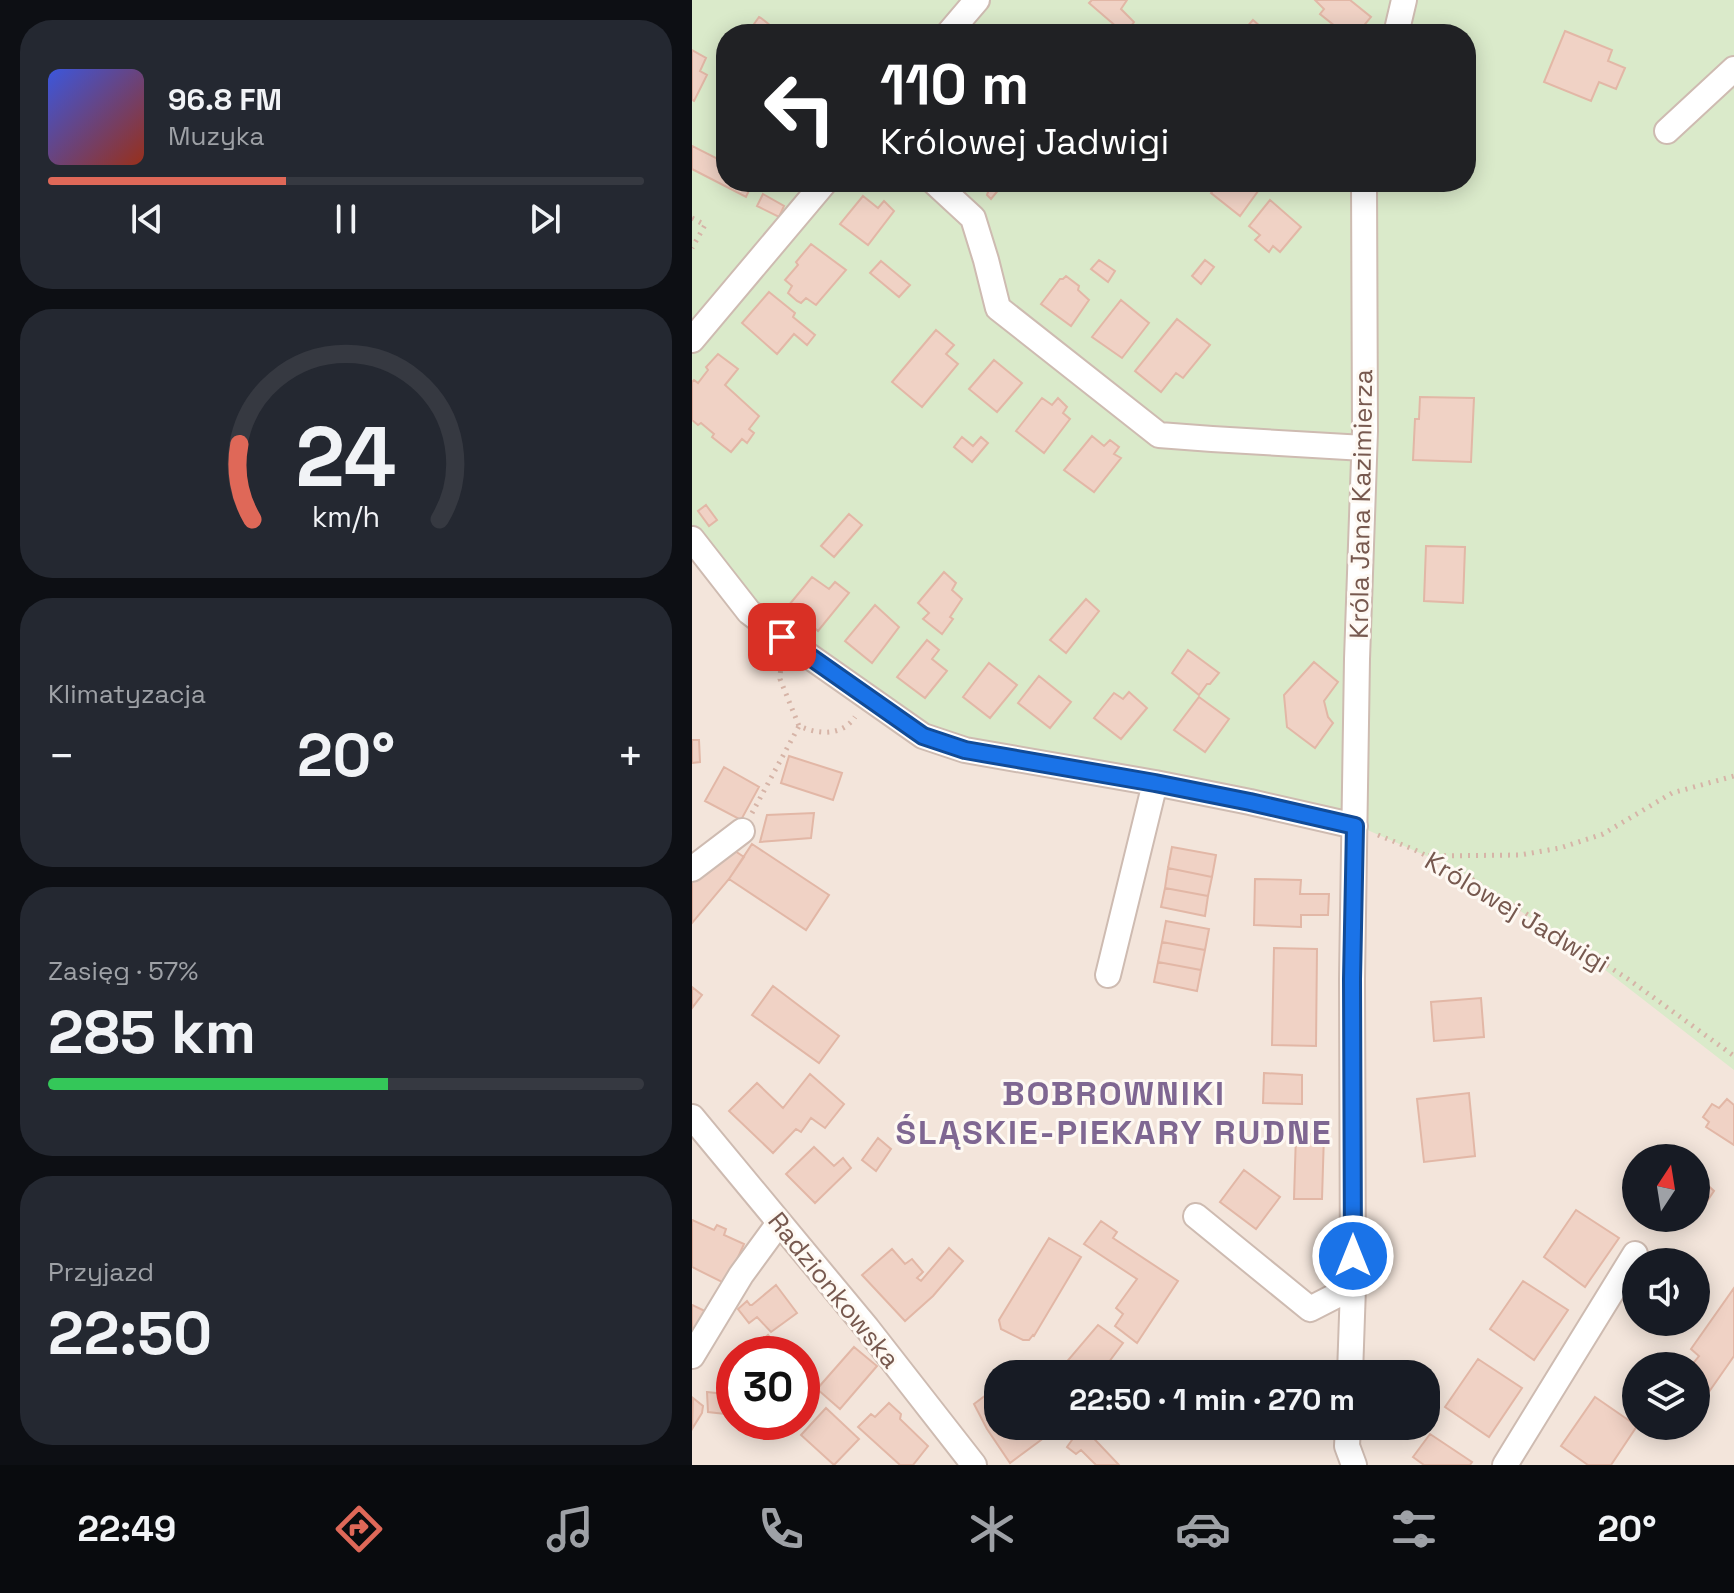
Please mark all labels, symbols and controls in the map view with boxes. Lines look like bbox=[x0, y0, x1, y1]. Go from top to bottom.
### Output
text: 110 m bbox=[880, 49, 1029, 120]
icon: left bbox=[748, 56, 852, 160]
text: 96.8 FM bbox=[168, 80, 282, 119]
text: Muzyka bbox=[168, 119, 265, 153]
text: Królowej Jadwigi bbox=[880, 119, 1169, 165]
icon: previous bbox=[125, 197, 169, 241]
icon: pause bbox=[324, 197, 368, 241]
icon: next bbox=[523, 197, 567, 241]
street label: Króla Jana Kazimierza bbox=[1342, 369, 1380, 639]
text: 24 bbox=[296, 403, 396, 509]
text: km/h bbox=[312, 499, 380, 535]
pin bbox=[748, 603, 816, 671]
icon: arrive bbox=[760, 615, 804, 659]
text: Klimatyzacja bbox=[48, 677, 206, 711]
text: 20° bbox=[297, 717, 395, 794]
text: − bbox=[48, 728, 75, 784]
text: + bbox=[617, 728, 644, 784]
street label: Królowej Jadwigi bbox=[1419, 844, 1615, 980]
text: Zasięg · 57% bbox=[48, 954, 198, 988]
text: 285 km bbox=[48, 994, 256, 1071]
district label: BOBROWNIKI ŚLĄSKIE-PIEKARY RUDNE bbox=[895, 1072, 1333, 1154]
north arrow bbox=[1622, 1144, 1710, 1232]
map controls bbox=[1622, 1144, 1710, 1440]
street label: Radzionkowska bbox=[760, 1205, 908, 1375]
position arrow bbox=[1311, 1214, 1395, 1298]
button: sound bbox=[1622, 1248, 1710, 1336]
text: Przyjazd bbox=[48, 1255, 154, 1289]
text: 22:50 bbox=[48, 1295, 212, 1372]
speed limit sign: 30 bbox=[716, 1336, 820, 1440]
button: layers bbox=[1622, 1352, 1710, 1440]
text: 22:50 · 1 min · 270 m bbox=[1069, 1380, 1355, 1419]
icon: directions bbox=[331, 1501, 387, 1557]
icon: music bbox=[542, 1501, 598, 1557]
icon: phone bbox=[753, 1501, 809, 1557]
icon: climate bbox=[964, 1501, 1020, 1557]
icon: car bbox=[1175, 1501, 1231, 1557]
icon: filters bbox=[1386, 1501, 1442, 1557]
text: 22:49 bbox=[78, 1506, 176, 1552]
text: 20° bbox=[1597, 1506, 1656, 1552]

